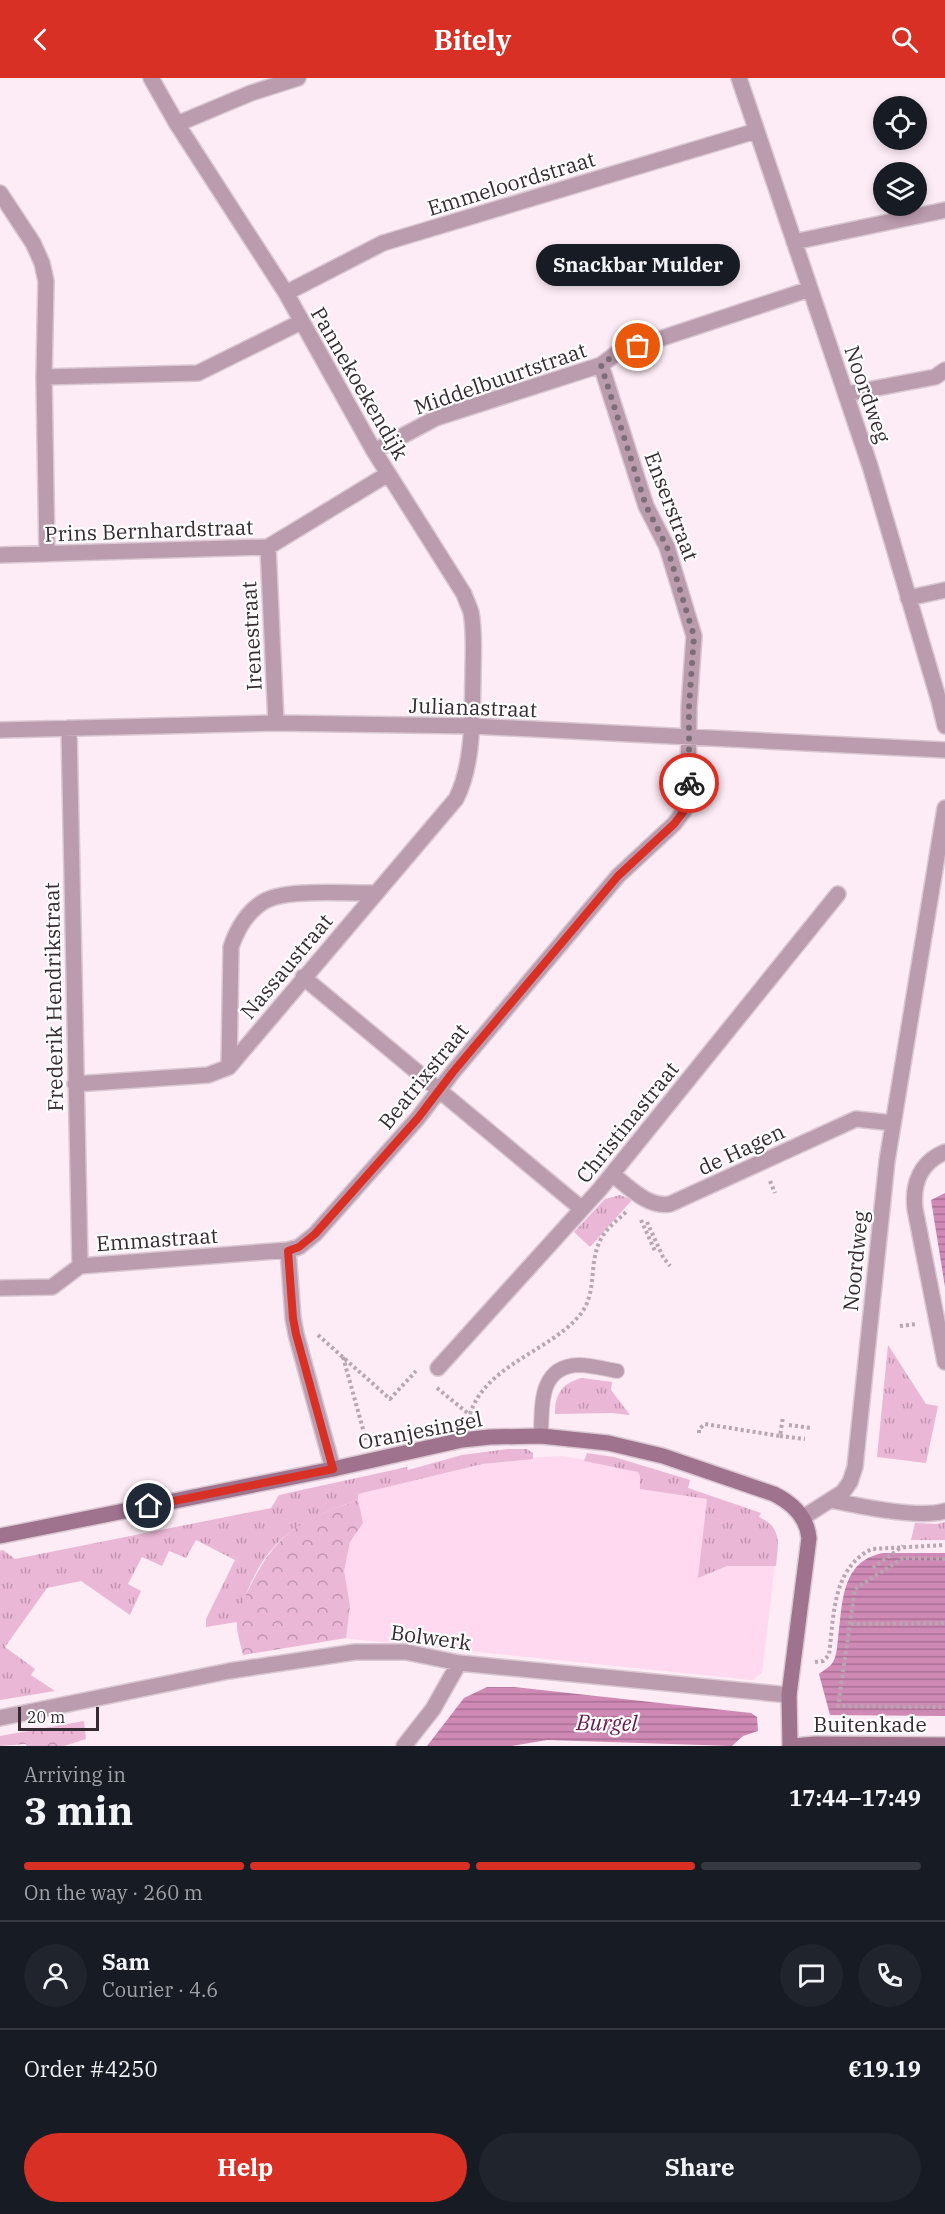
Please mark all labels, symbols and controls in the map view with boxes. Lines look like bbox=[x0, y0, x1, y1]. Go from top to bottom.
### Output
text: Bitely bbox=[434, 22, 511, 57]
icon: back bbox=[24, 23, 57, 56]
icon: search bbox=[888, 23, 921, 56]
map controls bbox=[873, 96, 927, 216]
button: locate bbox=[873, 96, 927, 150]
street label: Emmeloordstraat bbox=[424, 144, 598, 222]
button: layers bbox=[873, 162, 927, 216]
callout: Snackbar Mulder bbox=[536, 244, 740, 286]
text: Snackbar Mulder bbox=[553, 251, 723, 278]
street label: Pannekoekendijk bbox=[305, 301, 416, 465]
pin bbox=[612, 320, 663, 371]
icon: bag bbox=[621, 329, 654, 362]
street label: Middelbuurtstraat bbox=[410, 335, 590, 421]
street label: Noordweg bbox=[838, 342, 898, 447]
street label: Enserstraat bbox=[638, 447, 706, 565]
street label: Prins Bernhardstraat bbox=[44, 512, 254, 548]
street label: Irenestraat bbox=[234, 581, 268, 691]
street label: Julianastraat bbox=[408, 691, 538, 723]
courier bbox=[659, 753, 719, 813]
icon: bike bbox=[673, 767, 706, 800]
street label: Frederik Hendrikstraat bbox=[37, 882, 69, 1112]
street label: Nassaustraat bbox=[234, 907, 338, 1025]
street label: Beatrixstraat bbox=[372, 1017, 474, 1135]
street label: Christinastraat bbox=[569, 1055, 685, 1189]
street label: de Hagen bbox=[693, 1117, 789, 1181]
street label: Noordweg bbox=[836, 1209, 874, 1313]
street label: Emmastraat bbox=[95, 1221, 219, 1257]
street label: Oranjesingel bbox=[355, 1404, 485, 1456]
pin bbox=[123, 1480, 174, 1531]
icon: home bbox=[132, 1489, 165, 1522]
street label: Bolwerk bbox=[389, 1617, 474, 1657]
scale bar bbox=[18, 1704, 99, 1732]
text: 20 m bbox=[27, 1707, 65, 1727]
water label: Burgel bbox=[575, 1707, 639, 1737]
street label: Buitenkade bbox=[813, 1710, 927, 1738]
text: Arriving in bbox=[24, 1761, 126, 1788]
text: 17:44–17:49 bbox=[789, 1783, 921, 1812]
text: 3 min bbox=[24, 1785, 133, 1836]
text: On the way · 260 m bbox=[24, 1879, 203, 1906]
button: person bbox=[24, 1944, 87, 2007]
button: chat bbox=[780, 1944, 843, 2007]
button: phone bbox=[858, 1944, 921, 2007]
text: Sam bbox=[102, 1947, 150, 1976]
text: Courier · 4.6 bbox=[102, 1976, 218, 2003]
text: Order #4250 bbox=[24, 2054, 158, 2083]
text: €19.19 bbox=[848, 2054, 921, 2083]
button: Help bbox=[24, 2133, 467, 2202]
button: Share bbox=[479, 2133, 921, 2202]

